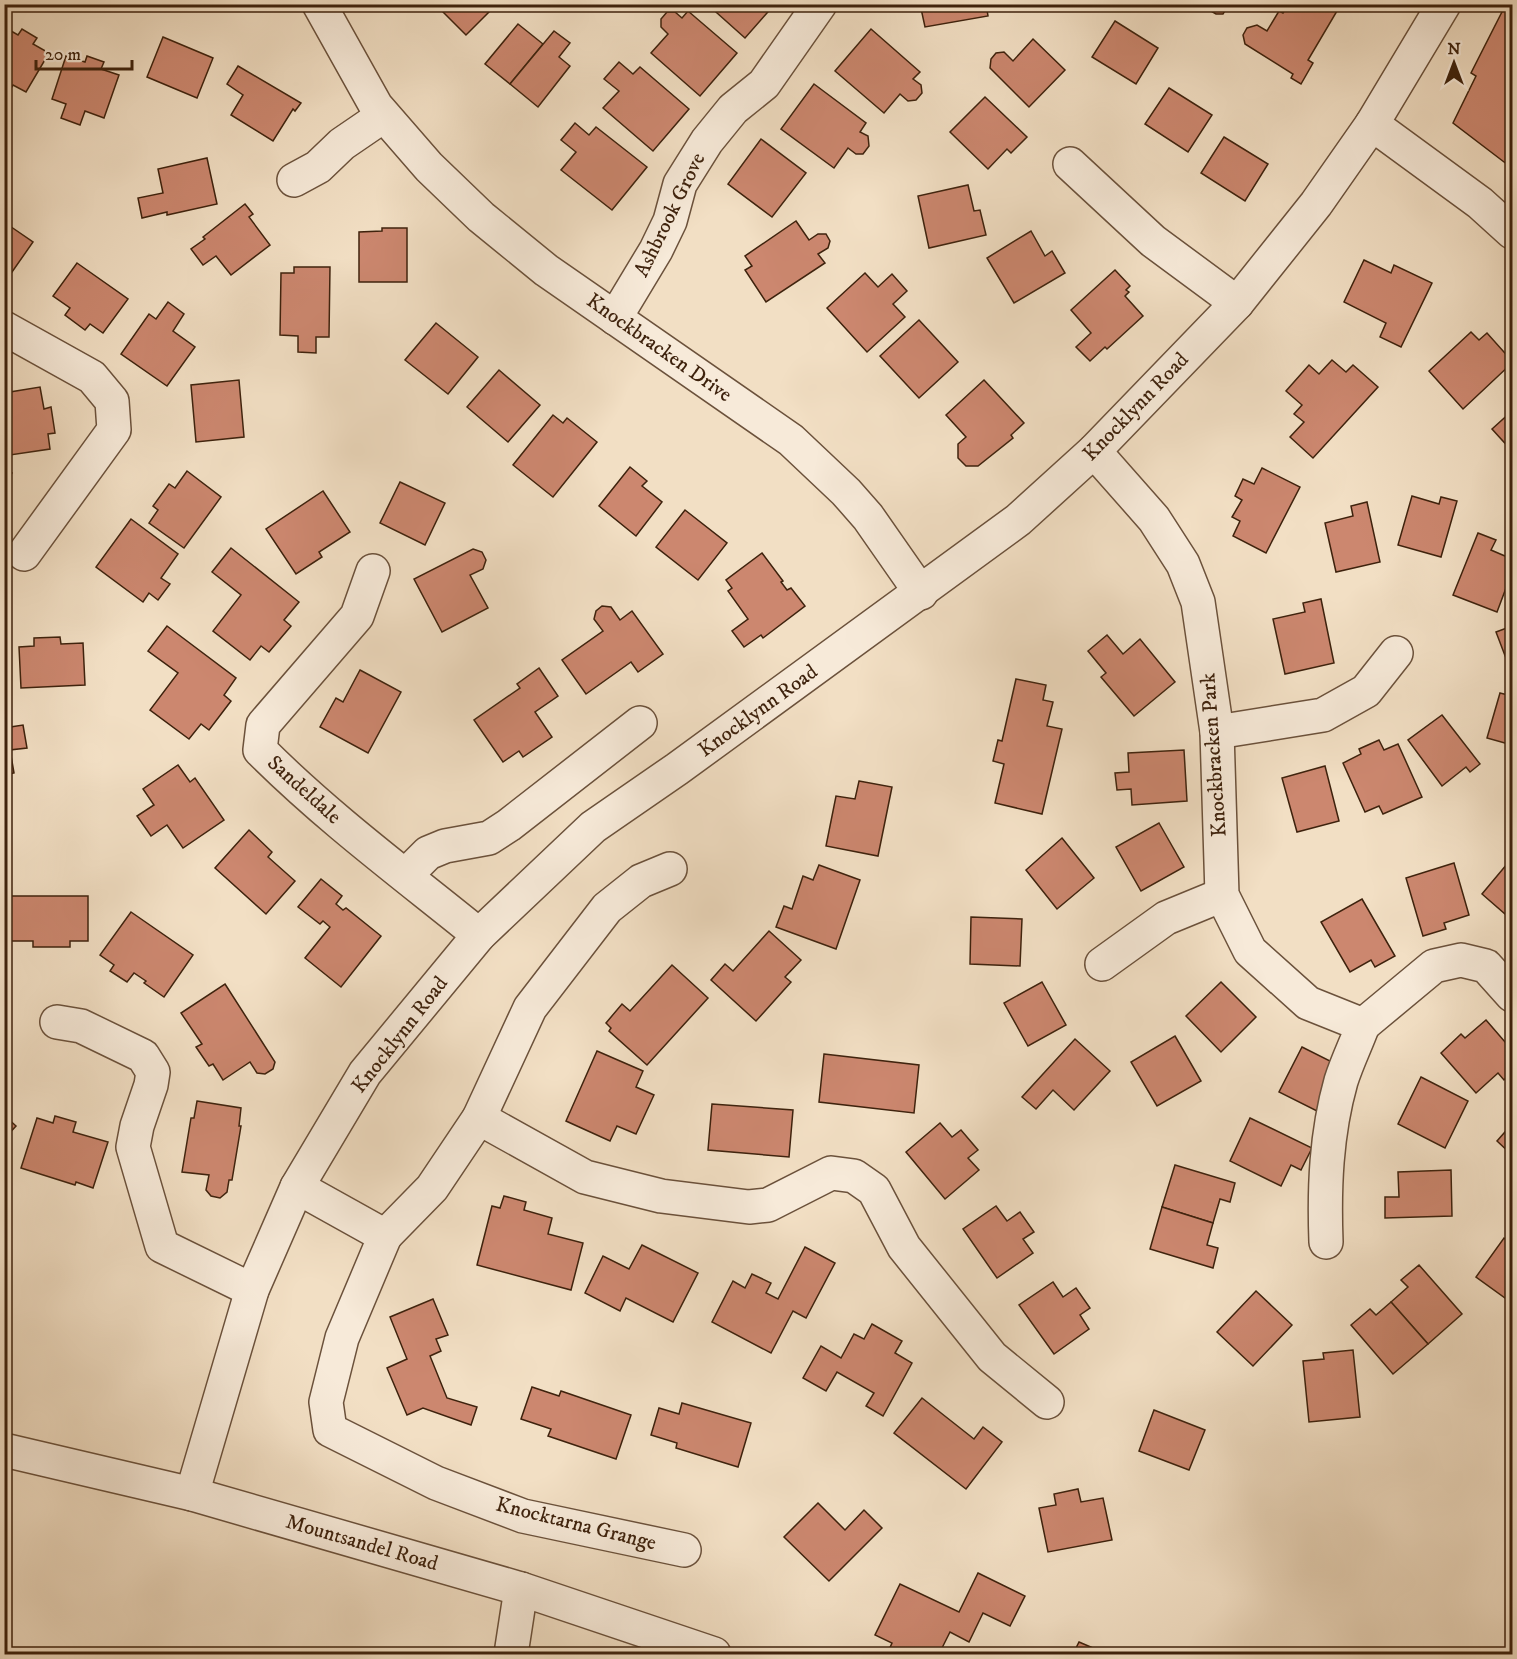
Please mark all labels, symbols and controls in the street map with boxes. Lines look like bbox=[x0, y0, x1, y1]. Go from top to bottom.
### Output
scale bar bbox=[36, 33, 132, 71]
north arrow bbox=[1424, 33, 1484, 93]
text: N bbox=[1447, 39, 1461, 59]
text: 20 m bbox=[45, 44, 81, 66]
street label: Ashbrook Grove bbox=[629, 148, 711, 281]
street label: Knockbracken Drive bbox=[581, 288, 737, 408]
street label: Knocklynn Road bbox=[1078, 347, 1195, 467]
street label: Knocklynn Road bbox=[693, 659, 823, 763]
street label: Knockbracken Park bbox=[1195, 672, 1233, 838]
street label: Sandeldale bbox=[262, 750, 347, 830]
street label: Knocklynn Road bbox=[346, 971, 454, 1099]
street label: Knocktarna Grange bbox=[493, 1492, 659, 1557]
street label: Mountsandel Road bbox=[283, 1509, 442, 1577]

